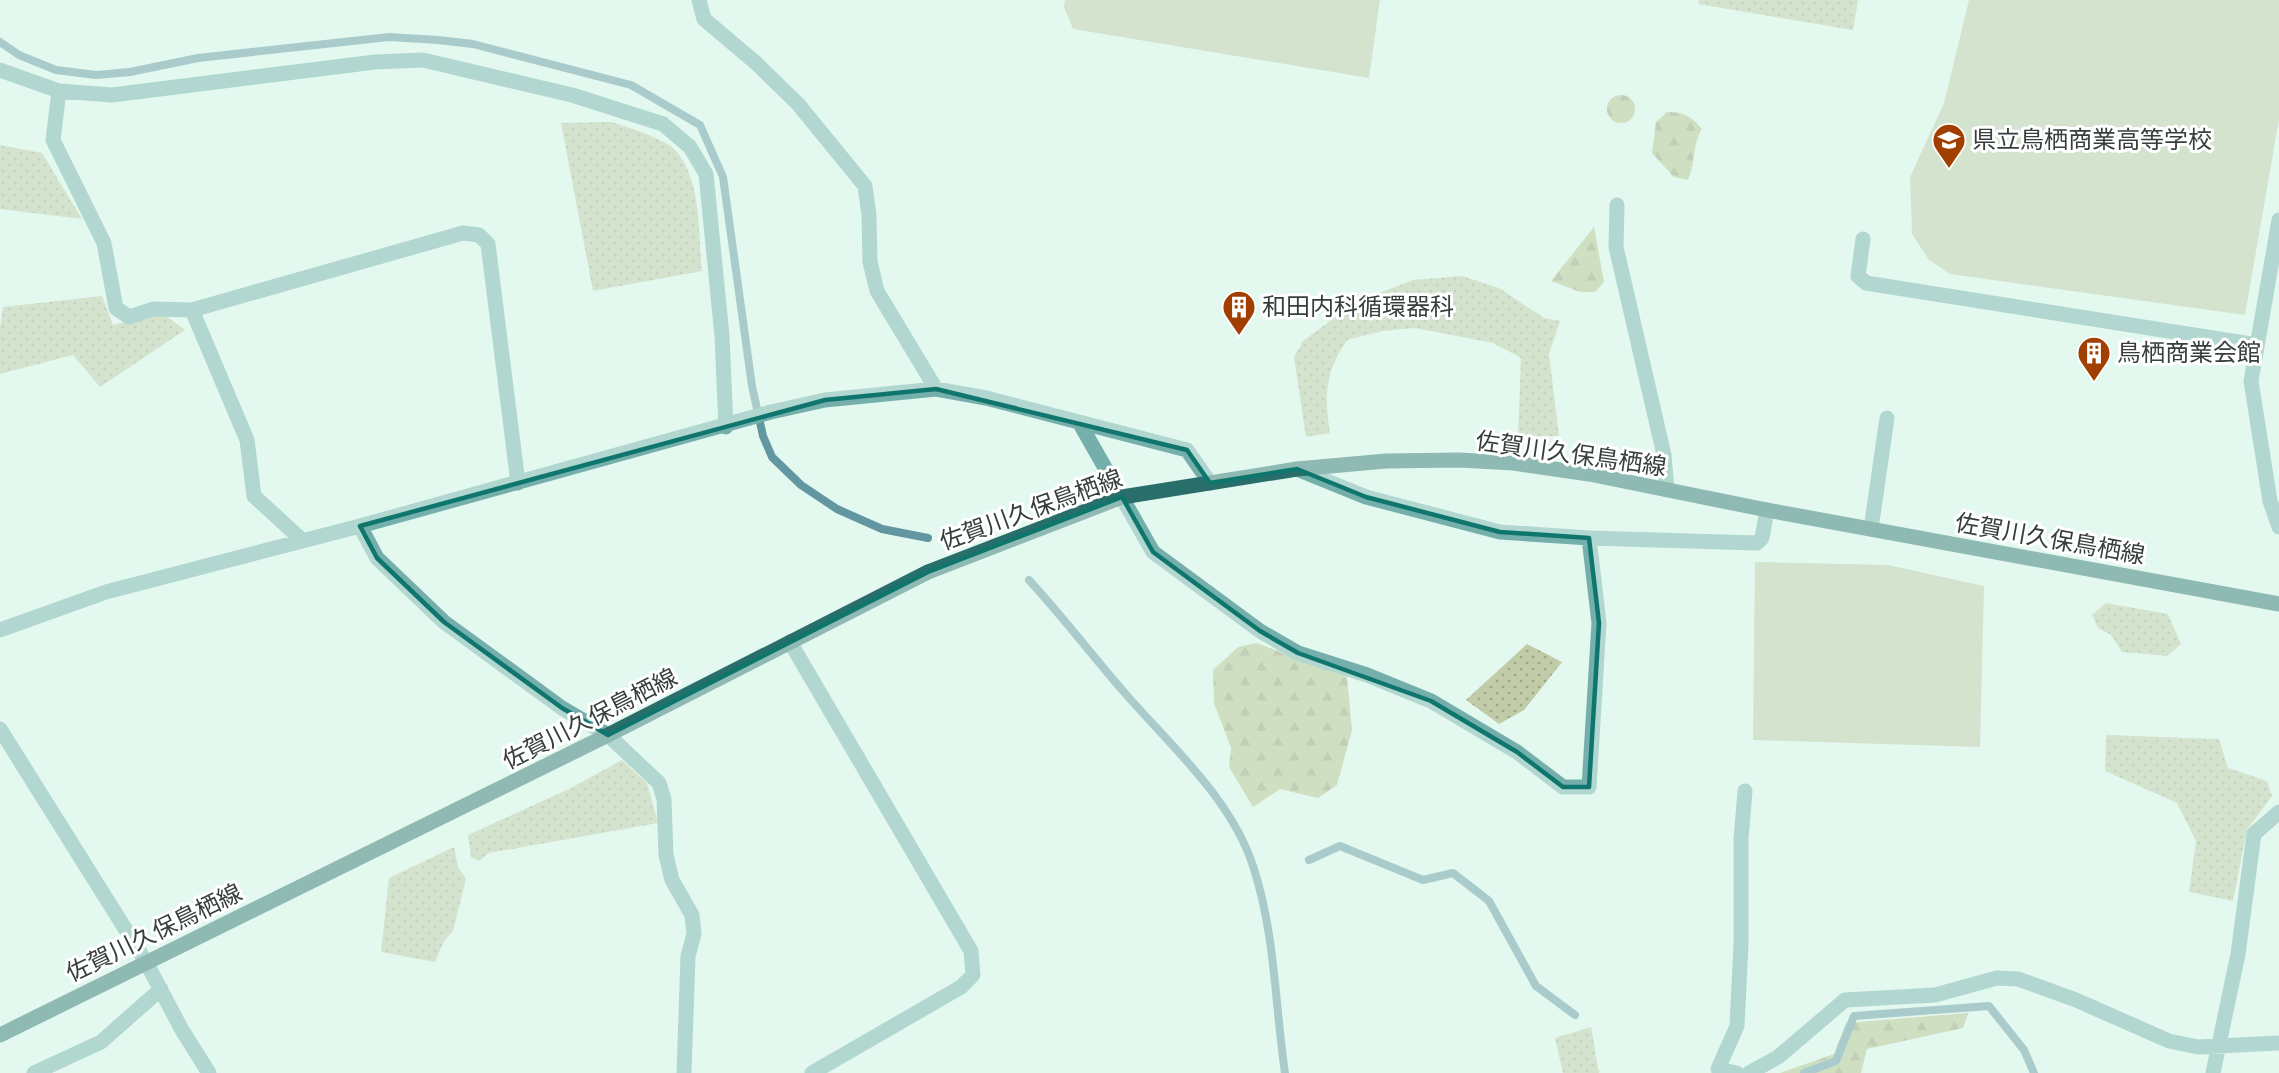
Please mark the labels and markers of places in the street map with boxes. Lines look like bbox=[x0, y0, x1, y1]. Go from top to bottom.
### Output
school or university icon: 県立鳥栖商業高等学校 bbox=[1931, 122, 1967, 169]
place label: 県立鳥栖商業高等学校 bbox=[1972, 123, 2212, 159]
building icon: 和田内科循環器科 bbox=[1221, 289, 1257, 336]
place label: 和田内科循環器科 bbox=[1262, 290, 1454, 326]
building icon: 鳥栖商業会館 bbox=[2076, 335, 2112, 382]
place label: 鳥栖商業会館 bbox=[2117, 336, 2261, 372]

